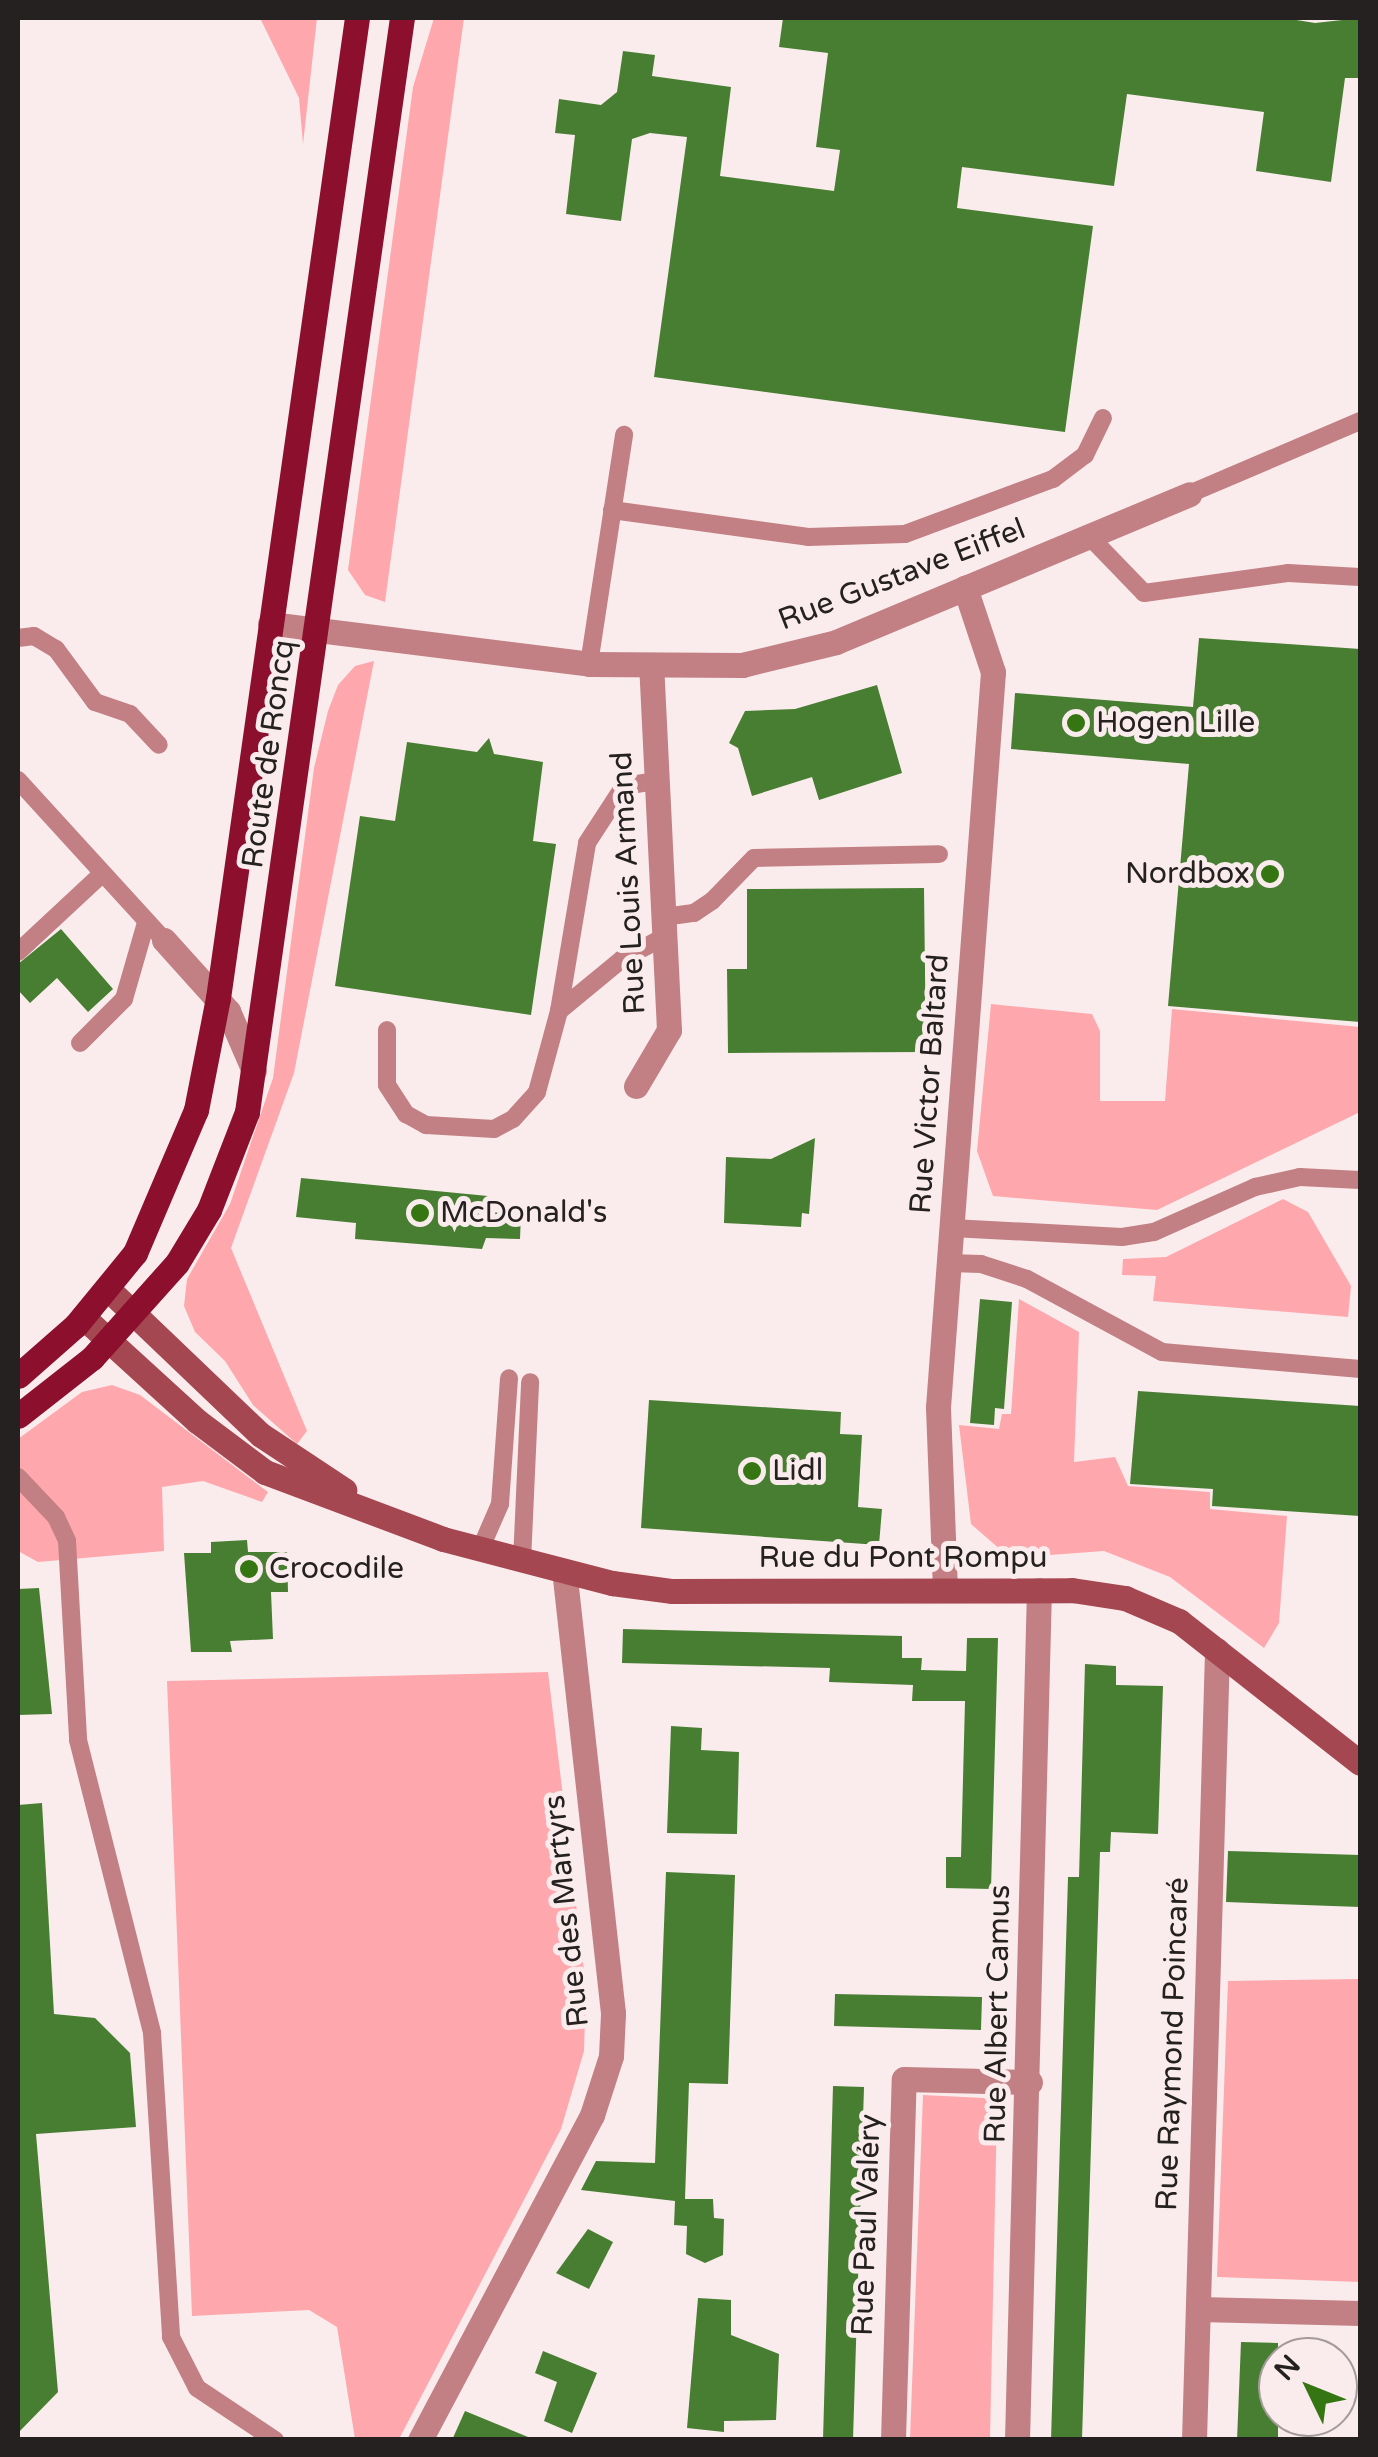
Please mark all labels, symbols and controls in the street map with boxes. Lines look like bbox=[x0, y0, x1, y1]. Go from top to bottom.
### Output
street label: Rue Gustave Eiffel bbox=[773, 511, 1031, 639]
street label: Route de Roncq bbox=[235, 637, 303, 871]
place label: Hogen Lille bbox=[1096, 705, 1255, 741]
marker: Hogen Lille bbox=[1065, 712, 1087, 734]
street label: Rue Louis Armand bbox=[604, 751, 654, 1015]
place label: Nordbox bbox=[1125, 856, 1250, 892]
marker: Nordbox bbox=[1259, 863, 1281, 885]
street label: Rue Victor Baltard bbox=[903, 953, 957, 1215]
place label: McDonald's bbox=[440, 1195, 607, 1231]
marker: McDonald's bbox=[409, 1202, 431, 1224]
place label: Lidl bbox=[772, 1453, 823, 1489]
marker: Lidl bbox=[741, 1460, 763, 1482]
street label: Rue du Pont Rompu bbox=[759, 1540, 1047, 1576]
place label: Crocodile bbox=[269, 1551, 404, 1587]
marker: Crocodile bbox=[238, 1558, 260, 1580]
street label: Rue des Martyrs bbox=[537, 1793, 597, 2029]
street label: Rue Raymond Poincaré bbox=[1149, 1877, 1197, 2211]
street label: Rue Albert Camus bbox=[978, 1884, 1018, 2144]
street label: Rue Paul Valéry bbox=[845, 2113, 889, 2337]
north arrow bbox=[1258, 2337, 1358, 2437]
text: N bbox=[1267, 2348, 1308, 2388]

